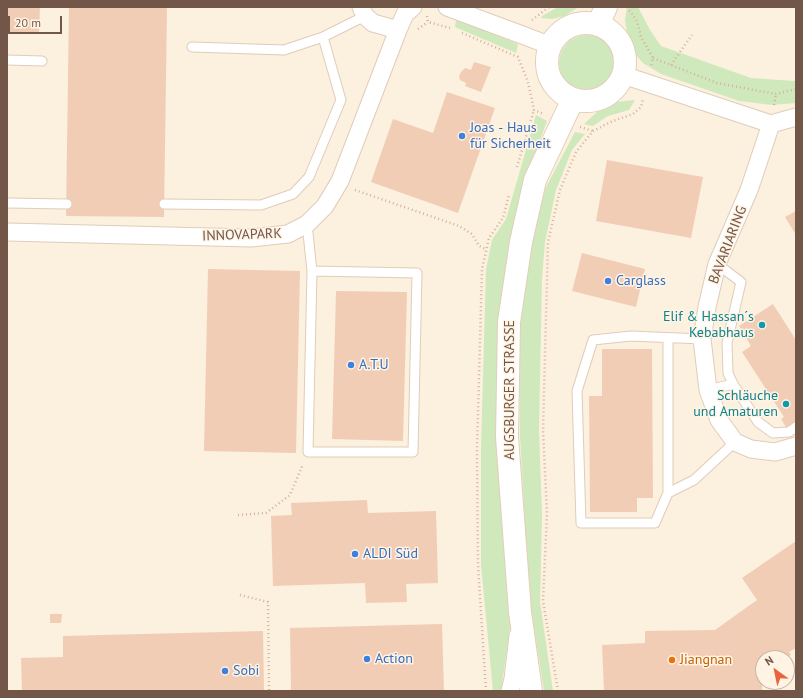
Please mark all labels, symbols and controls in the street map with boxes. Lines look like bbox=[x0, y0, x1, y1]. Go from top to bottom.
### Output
scale bar bbox=[10, 8, 64, 34]
text: 20 m bbox=[15, 15, 41, 30]
place label: Joas - Haus für Sicherheit bbox=[470, 120, 551, 152]
marker: Joas - Haus für Sicherheit bbox=[457, 131, 467, 141]
street label: BAVARIARING bbox=[705, 204, 751, 286]
street label: INNOVAPARK bbox=[202, 225, 282, 245]
place label: Carglass bbox=[616, 273, 666, 289]
marker: Carglass bbox=[603, 276, 613, 286]
place label: Elif & Hassan´s Kebabhaus bbox=[663, 309, 754, 342]
street label: AUGSBURGER STRASSE bbox=[502, 320, 518, 460]
marker: Elif & Hassan´s Kebabhaus bbox=[757, 320, 767, 330]
place label: A.T.U bbox=[359, 357, 389, 373]
marker: A.T.U bbox=[346, 360, 356, 370]
place label: Schläuche und Amaturen bbox=[693, 388, 778, 420]
marker: Schläuche und Amaturen bbox=[781, 399, 791, 409]
place label: ALDI Süd bbox=[363, 546, 418, 562]
marker: ALDI Süd bbox=[350, 549, 360, 559]
north arrow bbox=[755, 650, 795, 690]
place label: Action bbox=[375, 651, 413, 667]
place label: Jiangnan bbox=[680, 652, 732, 668]
text: N bbox=[762, 653, 776, 669]
marker: Action bbox=[362, 654, 372, 664]
marker: Jiangnan bbox=[667, 655, 677, 665]
place label: Sobi bbox=[233, 663, 259, 679]
marker: Sobi bbox=[220, 666, 230, 676]

